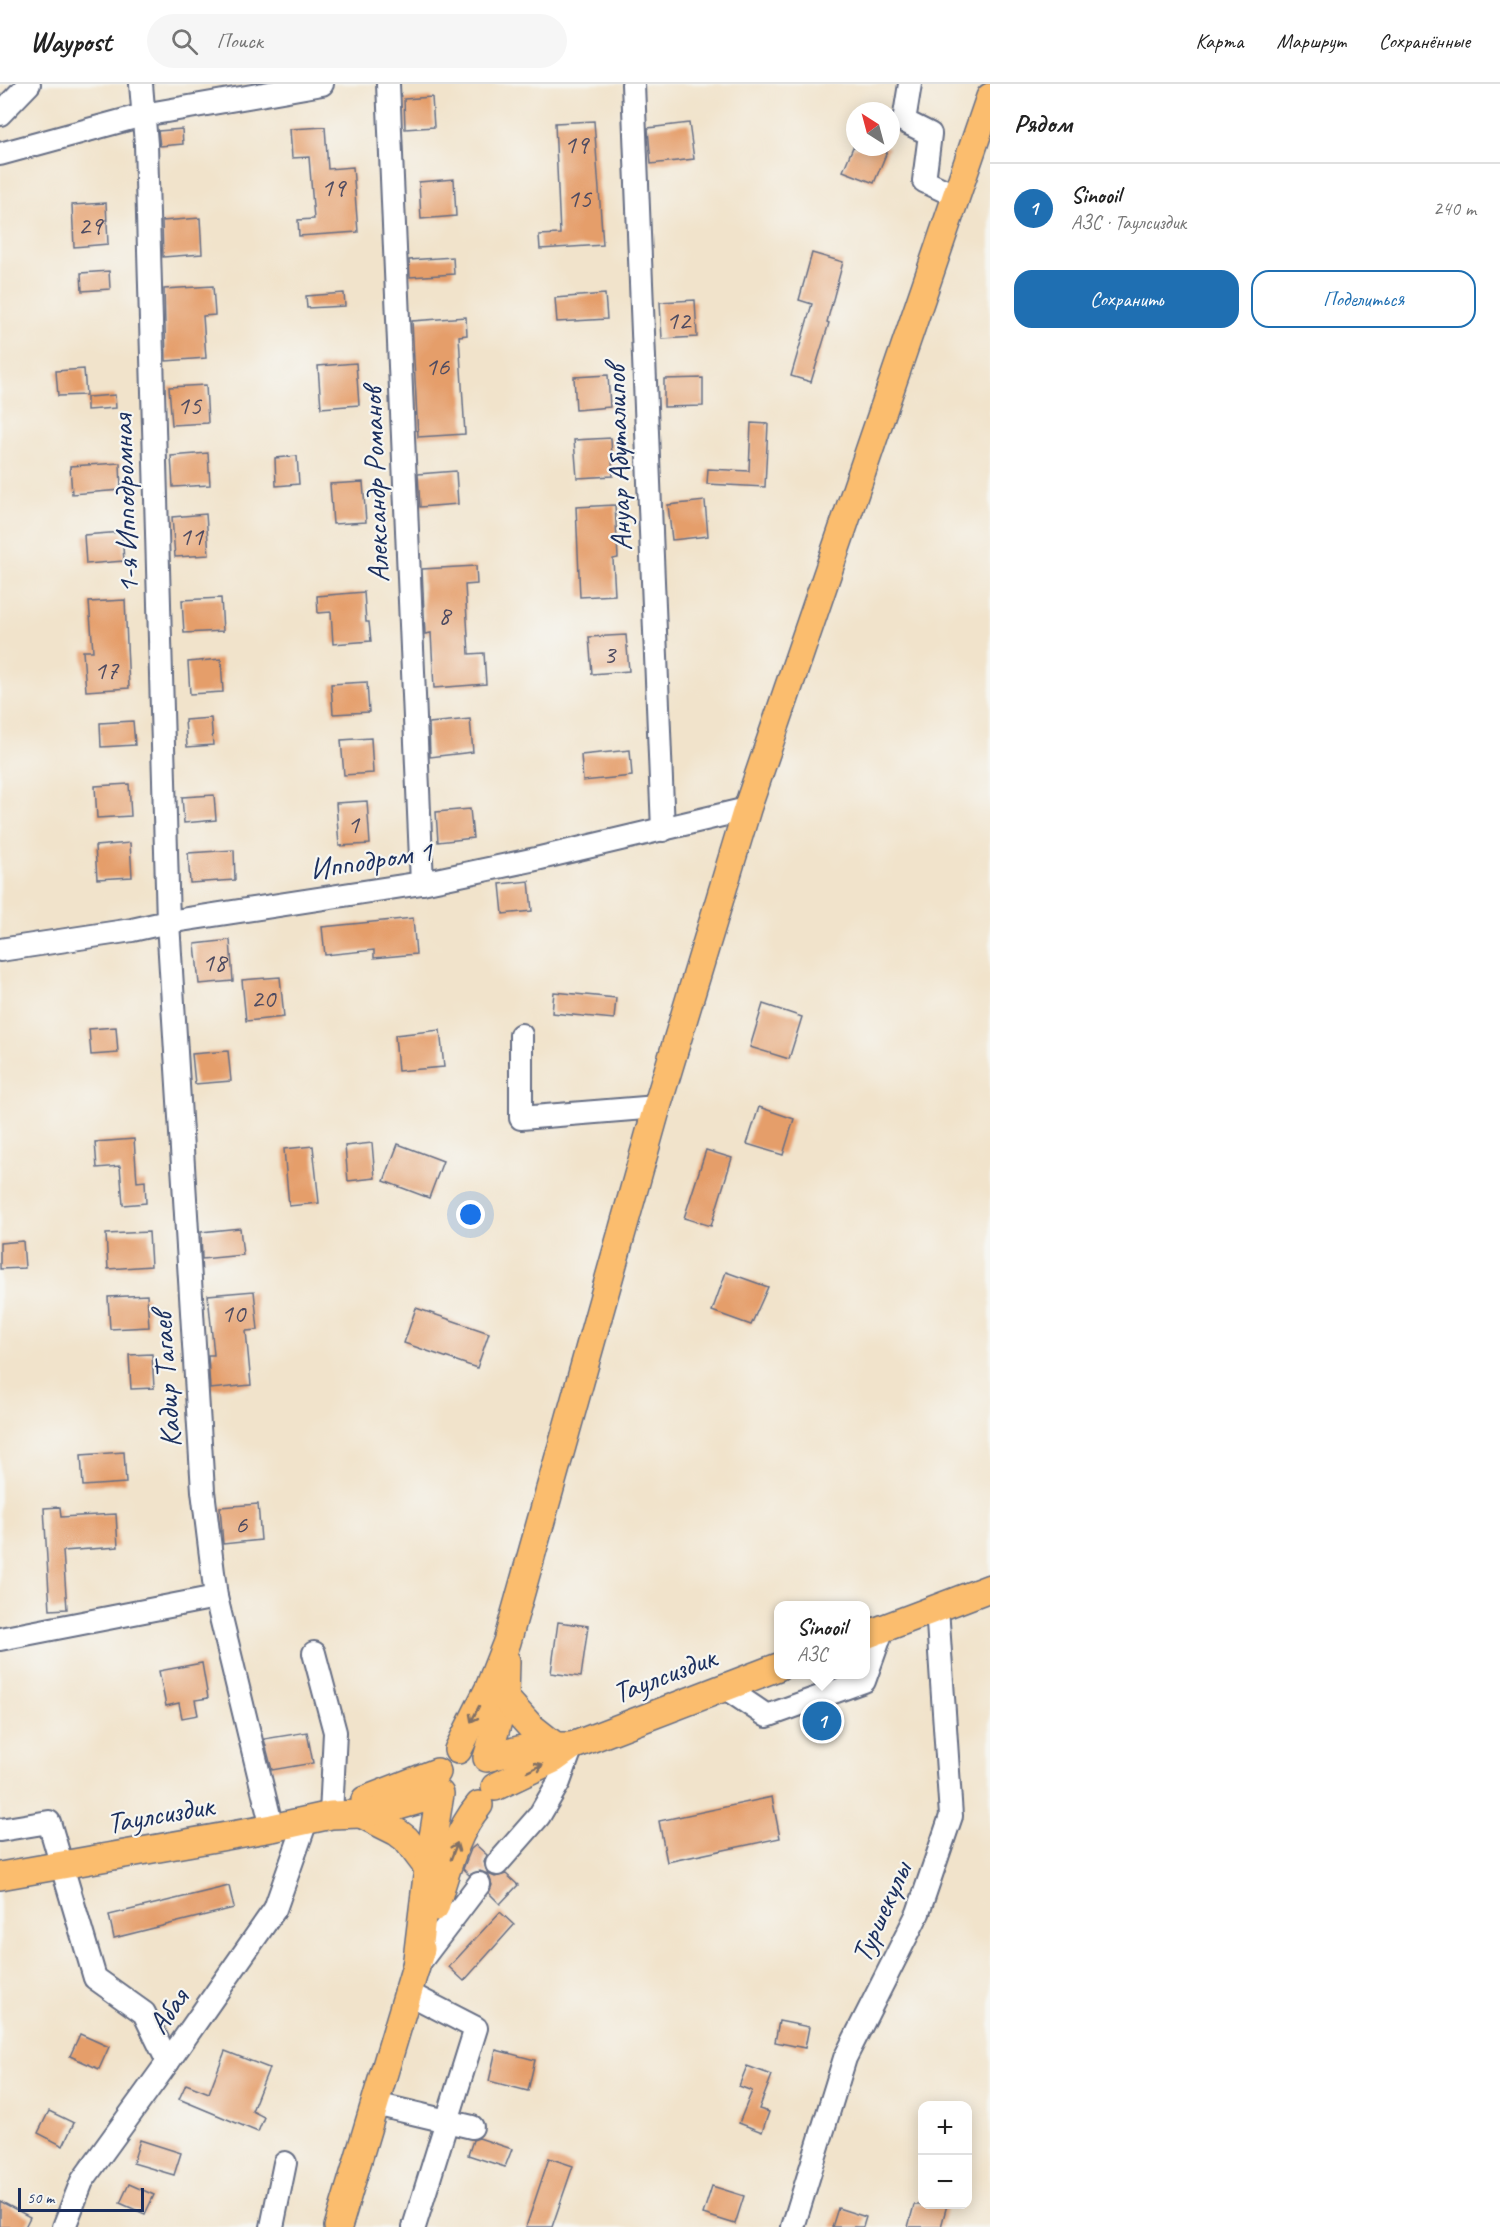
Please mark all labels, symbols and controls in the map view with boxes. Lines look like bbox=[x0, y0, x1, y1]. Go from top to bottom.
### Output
search box bbox=[147, 14, 567, 68]
text: Waypost bbox=[30, 24, 111, 59]
icon: search bbox=[168, 25, 201, 58]
text: Поиск bbox=[216, 27, 263, 55]
text: Карта bbox=[1195, 28, 1244, 54]
text: Маршрут bbox=[1277, 28, 1346, 54]
text: Сохранённые bbox=[1379, 28, 1470, 54]
north arrow bbox=[846, 102, 900, 156]
text: Рядом bbox=[1014, 107, 1072, 140]
house number: 19 bbox=[564, 127, 590, 161]
house number: 19 bbox=[321, 170, 347, 204]
house number: 15 bbox=[567, 181, 593, 215]
text: Sinooil bbox=[1071, 182, 1121, 210]
text: 1 bbox=[1029, 196, 1038, 221]
text: 240 m bbox=[1433, 196, 1476, 221]
house number: 29 bbox=[78, 208, 104, 242]
text: АЗС · Таулсиздик bbox=[1071, 210, 1186, 235]
button: Сохранить bbox=[1014, 270, 1239, 328]
button: Поделиться bbox=[1251, 270, 1476, 328]
house number: 12 bbox=[666, 303, 692, 337]
house number: 16 bbox=[425, 349, 450, 383]
street label: Ануар Абуталипов bbox=[596, 358, 640, 551]
street label: Александр Романов bbox=[352, 381, 397, 583]
house number: 15 bbox=[177, 388, 203, 422]
street label: 1-я Ипподромная bbox=[103, 411, 147, 594]
house number: 11 bbox=[179, 519, 205, 553]
house number: 8 bbox=[438, 598, 453, 632]
house number: 3 bbox=[603, 637, 617, 671]
house number: 17 bbox=[94, 653, 120, 687]
house number: 1 bbox=[347, 807, 361, 841]
street label: Ипподром 1 bbox=[307, 831, 437, 888]
house number: 18 bbox=[202, 945, 229, 979]
house number: 20 bbox=[251, 981, 277, 1015]
your location bbox=[456, 1200, 485, 1229]
house number: 10 bbox=[221, 1296, 247, 1330]
street label: Кадир Тагаев bbox=[142, 1304, 190, 1449]
house number: 6 bbox=[235, 1507, 248, 1541]
popup bbox=[774, 1601, 870, 1679]
text: Sinooil bbox=[797, 1614, 847, 1642]
street label: Таулсиздик bbox=[607, 1637, 723, 1712]
text: АЗС bbox=[797, 1642, 827, 1667]
pin: 1 bbox=[802, 1698, 842, 1744]
one-way arrow bbox=[469, 1705, 480, 1723]
one-way arrow bbox=[525, 1762, 543, 1774]
street label: Таулсиздик bbox=[104, 1786, 218, 1842]
one-way arrow bbox=[449, 1843, 460, 1861]
street label: Туршекулы bbox=[842, 1854, 921, 1968]
street label: Абая bbox=[139, 1979, 198, 2041]
map controls bbox=[918, 2101, 972, 2209]
button: + bbox=[918, 2101, 972, 2155]
button: − bbox=[918, 2155, 972, 2209]
scale bar bbox=[18, 2185, 144, 2212]
text: 50 m bbox=[27, 2188, 54, 2208]

